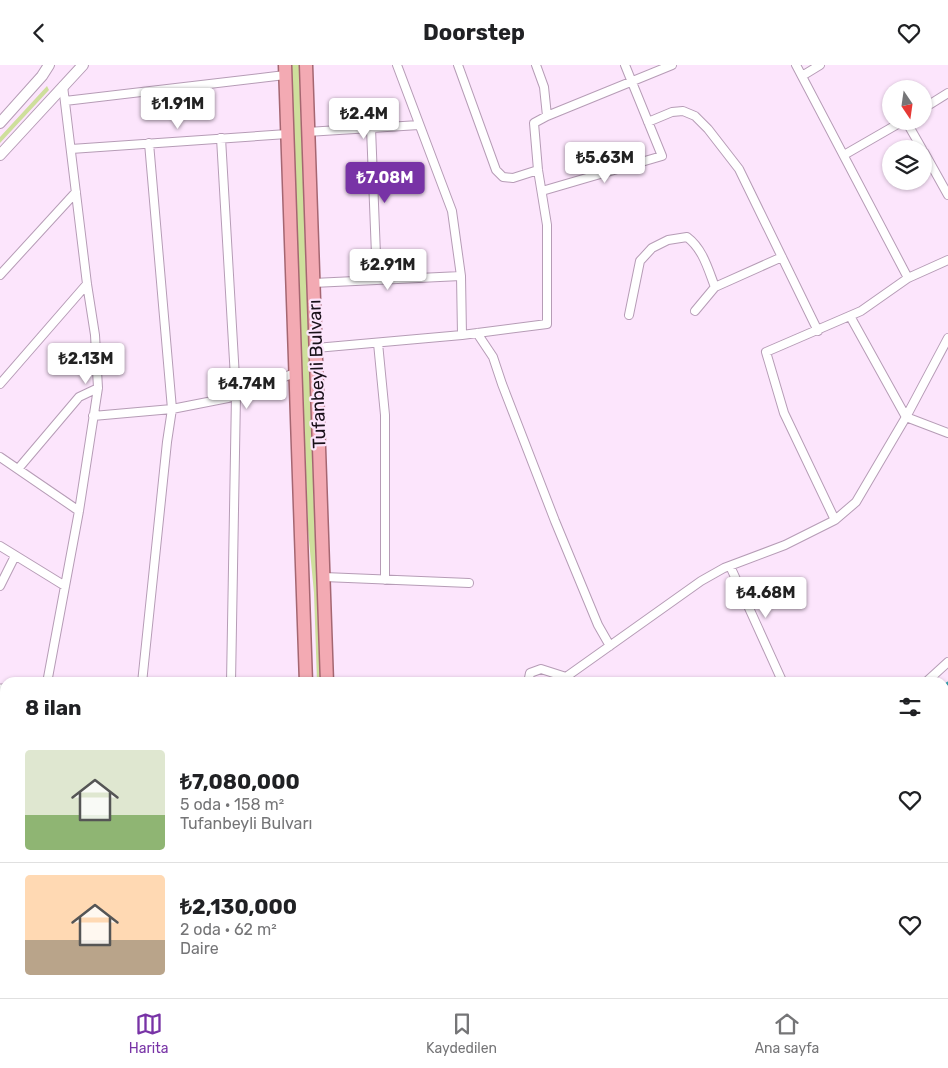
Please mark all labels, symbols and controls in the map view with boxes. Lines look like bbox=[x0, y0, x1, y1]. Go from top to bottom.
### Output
icon: back bbox=[25, 19, 53, 47]
text: Doorstep bbox=[423, 19, 525, 46]
icon: heart bbox=[895, 19, 923, 47]
north arrow bbox=[882, 80, 932, 130]
map controls bbox=[882, 80, 932, 190]
pin: ₺1.91M bbox=[137, 87, 219, 130]
text: ₺1.91M bbox=[152, 94, 204, 113]
pin: ₺2.4M bbox=[329, 97, 399, 140]
text: ₺2.4M bbox=[340, 104, 388, 123]
button: layers bbox=[882, 140, 932, 190]
pin: ₺5.63M bbox=[564, 141, 646, 184]
text: ₺5.63M bbox=[576, 148, 634, 167]
pin: ₺7.08M bbox=[344, 161, 426, 204]
text: ₺7.08M bbox=[357, 168, 413, 187]
pin: ₺2.91M bbox=[347, 249, 429, 291]
text: ₺2.91M bbox=[361, 255, 415, 274]
street label: Tufanbeyli Bulvarı bbox=[303, 299, 331, 449]
pin: ₺2.13M bbox=[45, 343, 127, 385]
text: ₺2.13M bbox=[59, 349, 113, 368]
pin: ₺4.74M bbox=[206, 367, 288, 410]
text: ₺4.74M bbox=[219, 374, 275, 393]
pin: ₺4.68M bbox=[725, 577, 807, 619]
text: ₺4.68M bbox=[737, 583, 795, 602]
icon: filters bbox=[896, 693, 924, 721]
text: 8 ilan bbox=[25, 695, 82, 720]
text: ₺7,080,000 bbox=[180, 769, 300, 794]
icon: home bbox=[65, 770, 125, 830]
icon: heart bbox=[896, 786, 924, 814]
text: 5 oda · 158 m² bbox=[180, 795, 284, 814]
text: Tufanbeyli Bulvarı bbox=[180, 814, 312, 833]
text: ₺2,130,000 bbox=[180, 894, 297, 919]
icon: home bbox=[65, 895, 125, 955]
icon: heart bbox=[896, 911, 924, 939]
text: 2 oda · 62 m² bbox=[180, 920, 277, 939]
text: Daire bbox=[180, 939, 219, 958]
tab: Harita bbox=[129, 1010, 168, 1057]
tab: Kaydedilen bbox=[426, 1010, 497, 1057]
tab: Ana sayfa bbox=[755, 1010, 819, 1057]

